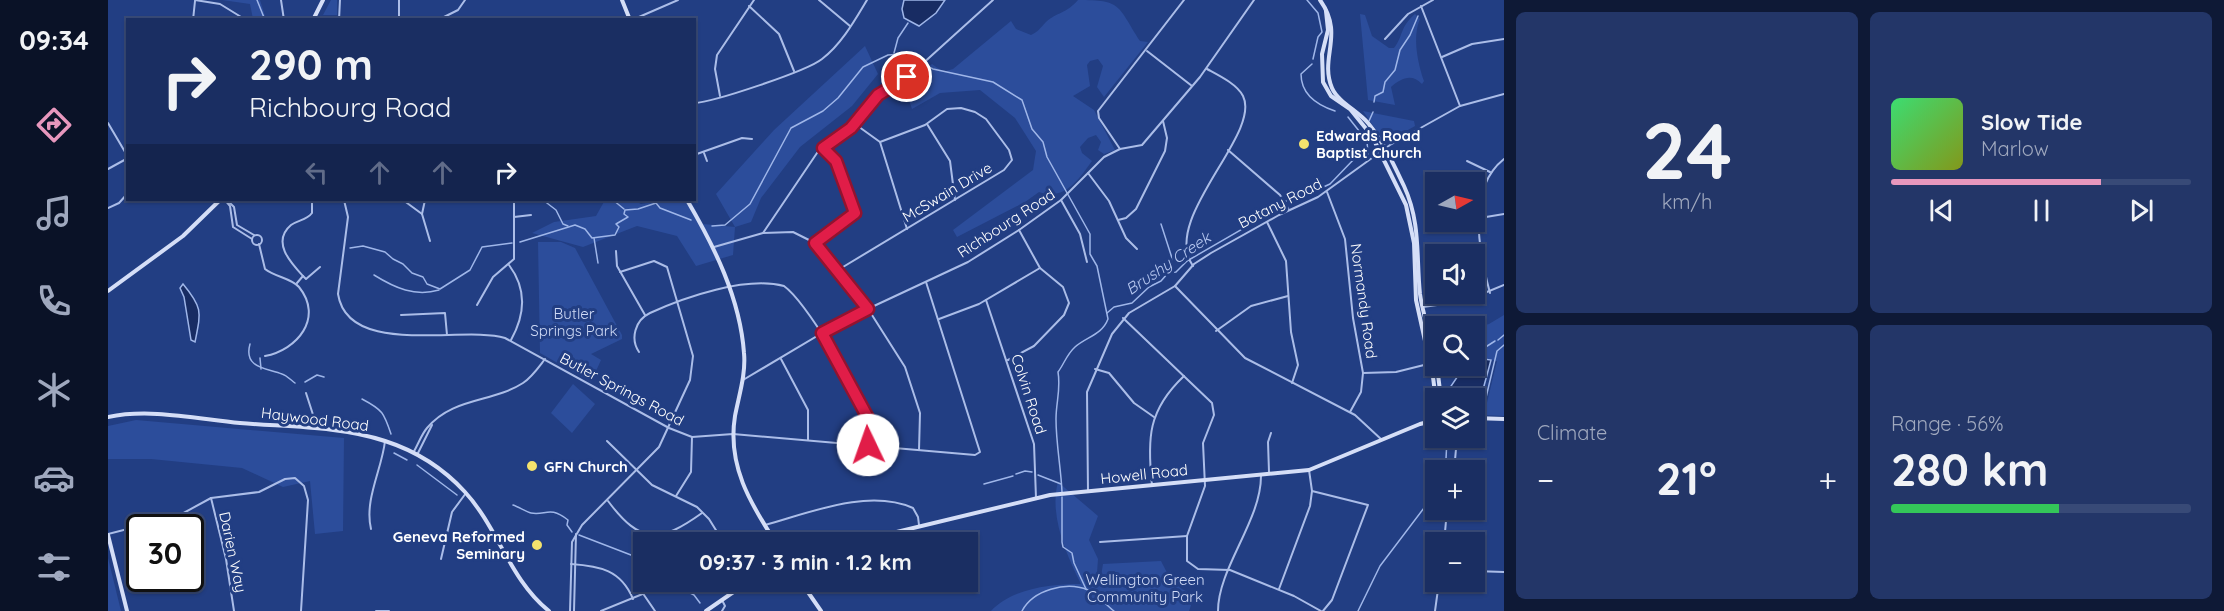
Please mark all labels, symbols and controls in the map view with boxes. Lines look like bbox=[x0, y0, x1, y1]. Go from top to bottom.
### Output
text: 09:34 bbox=[19, 23, 89, 57]
text: 290 m bbox=[249, 38, 373, 91]
icon: right bbox=[150, 42, 228, 120]
pin bbox=[881, 51, 932, 102]
icon: arrive bbox=[890, 60, 923, 93]
text: Richbourg Road bbox=[249, 90, 451, 124]
text: 24 bbox=[1642, 101, 1732, 199]
icon: directions bbox=[33, 104, 75, 146]
text: Slow Tide bbox=[1981, 108, 2082, 136]
place label: Edwards Road Baptist Church bbox=[1316, 126, 1422, 162]
text: Marlow bbox=[1981, 136, 2049, 161]
marker: Edwards Road Baptist Church bbox=[1297, 137, 1311, 151]
icon: left bbox=[300, 156, 333, 189]
icon: ahead bbox=[363, 156, 396, 189]
icon: ahead bbox=[426, 156, 459, 189]
icon: right bbox=[489, 156, 522, 189]
street label: McSwain Drive bbox=[899, 158, 995, 226]
north arrow bbox=[1425, 172, 1485, 232]
map controls bbox=[1425, 172, 1485, 592]
street label: Botany Road bbox=[1235, 174, 1325, 232]
street label: Richbourg Road bbox=[954, 184, 1058, 262]
text: km/h bbox=[1662, 189, 1712, 214]
icon: music bbox=[33, 192, 75, 234]
icon: previous bbox=[1925, 194, 1958, 227]
icon: pause bbox=[2025, 194, 2058, 227]
icon: next bbox=[2125, 194, 2158, 227]
water label: Brushy Creek bbox=[1122, 226, 1216, 299]
street label: Normandy Road bbox=[1347, 242, 1381, 360]
button: sound bbox=[1425, 244, 1485, 304]
icon: phone bbox=[33, 280, 75, 322]
park label: Butler Springs Park bbox=[530, 304, 618, 340]
button: search bbox=[1425, 316, 1485, 376]
street label: Butler Springs Road bbox=[557, 348, 687, 430]
street label: Colvin Road bbox=[1007, 352, 1051, 436]
icon: climate bbox=[33, 369, 75, 411]
button: layers bbox=[1425, 388, 1485, 448]
street label: Haywood Road bbox=[260, 403, 370, 435]
text: Range · 56% bbox=[1891, 411, 2004, 436]
position arrow bbox=[836, 413, 900, 477]
text: Climate bbox=[1537, 420, 1607, 445]
text: 280 km bbox=[1891, 441, 2049, 497]
text: 21° bbox=[1656, 450, 1717, 506]
icon: car bbox=[33, 457, 75, 499]
place label: GFN Church bbox=[544, 457, 628, 476]
marker: GFN Church bbox=[525, 459, 539, 473]
text: − bbox=[1537, 459, 1554, 500]
text: + bbox=[1818, 459, 1837, 500]
street label: Howell Road bbox=[1099, 460, 1189, 488]
button: + bbox=[1425, 460, 1485, 520]
street label: Darien Way bbox=[215, 510, 251, 594]
speed limit sign: 30 bbox=[126, 514, 204, 592]
place label: Geneva Reformed Seminary bbox=[393, 527, 525, 563]
button: − bbox=[1425, 532, 1485, 592]
marker: Geneva Reformed Seminary bbox=[530, 538, 544, 552]
icon: filters bbox=[33, 546, 75, 588]
text: 09:37 · 3 min · 1.2 km bbox=[699, 548, 912, 576]
park label: Wellington Green Community Park bbox=[1085, 570, 1205, 606]

